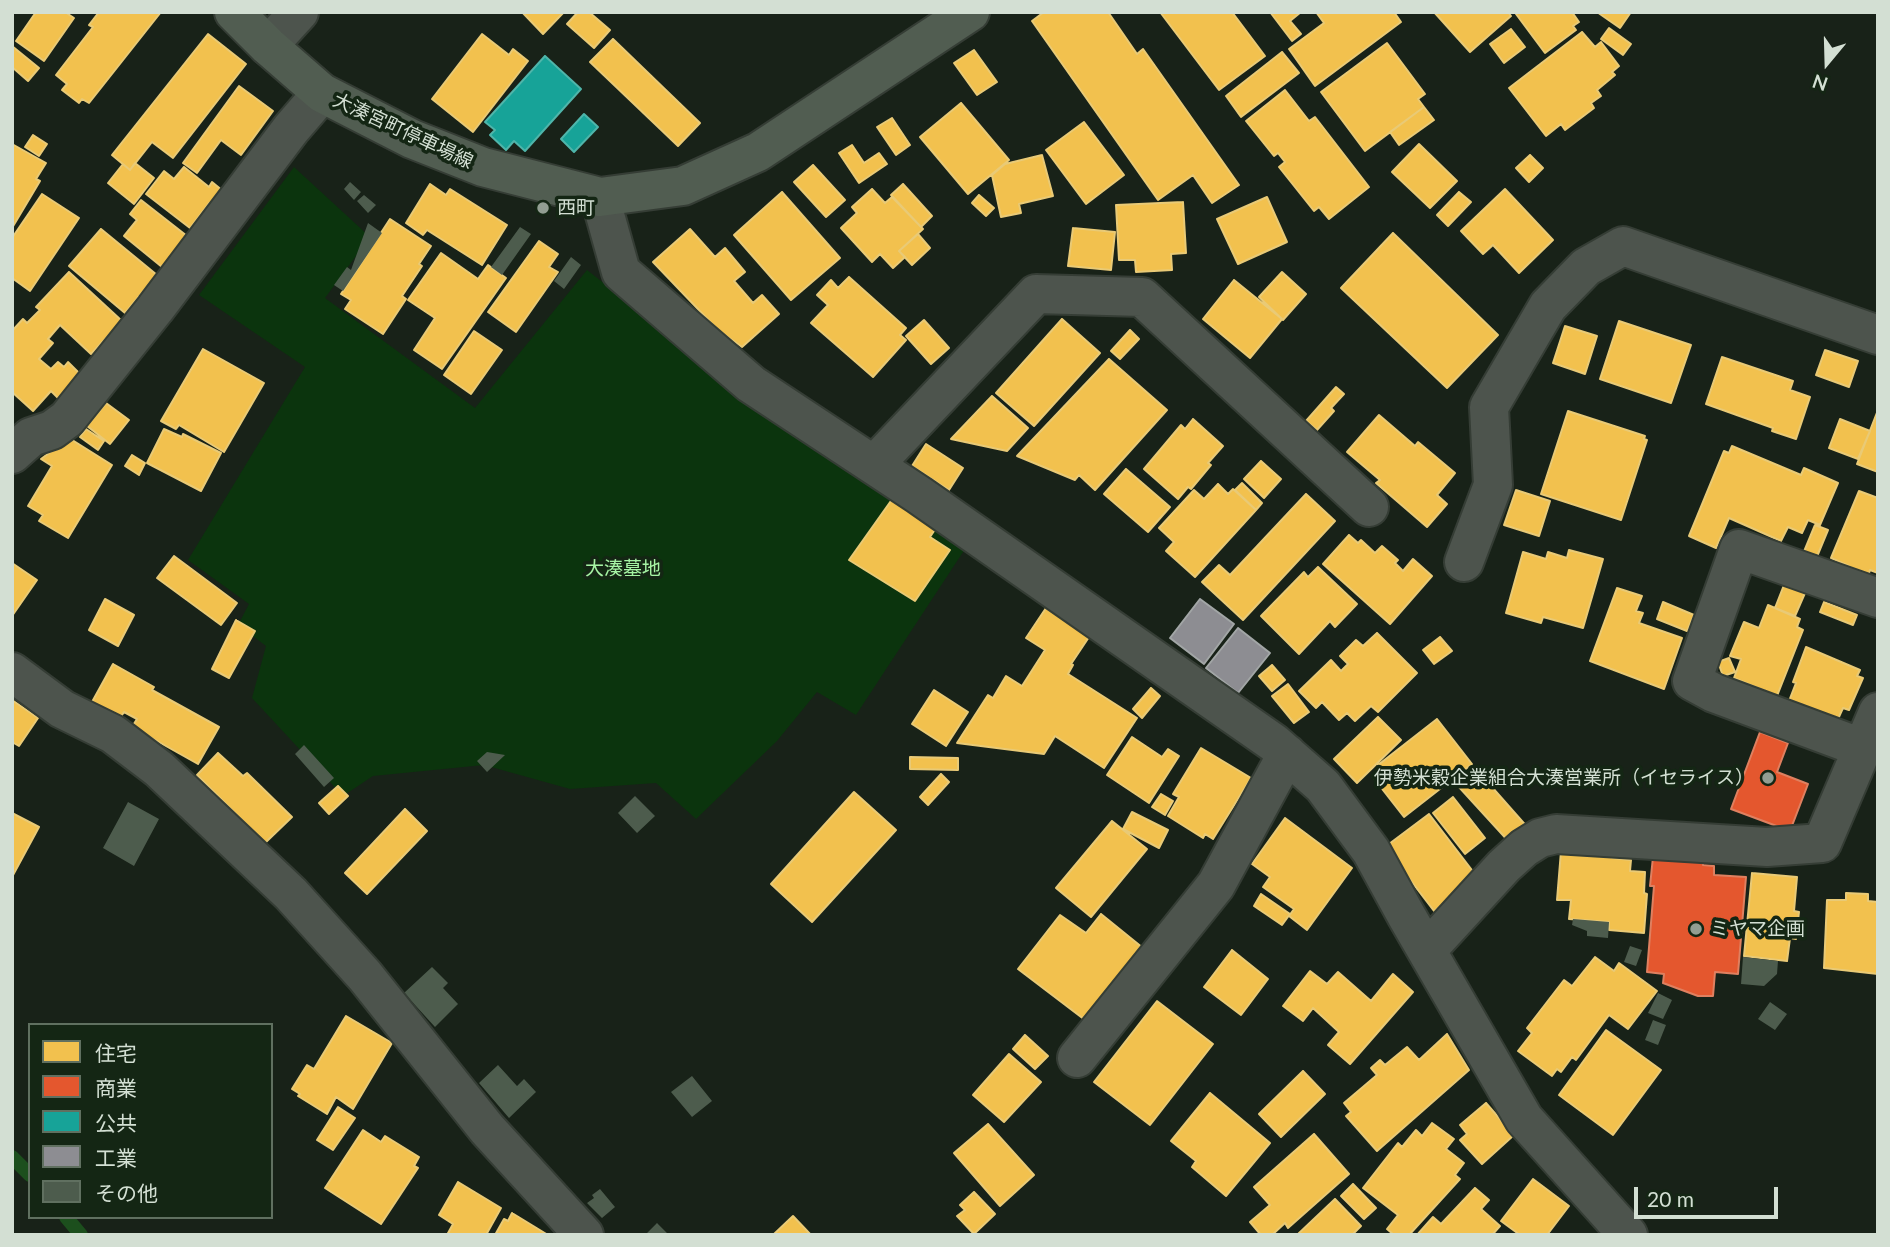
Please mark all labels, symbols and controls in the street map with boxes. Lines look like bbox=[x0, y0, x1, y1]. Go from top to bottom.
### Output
north arrow bbox=[1792, 28, 1862, 98]
text: N bbox=[1809, 70, 1831, 97]
street label: 大湊宮町停車場線 bbox=[329, 89, 477, 173]
place label: 西町 bbox=[557, 197, 595, 219]
marker: 西町 bbox=[535, 200, 551, 216]
park label: 大湊墓地 bbox=[585, 558, 661, 580]
place label: 伊勢米穀企業組合大湊営業所（イセライス） bbox=[1374, 767, 1754, 789]
marker: 伊勢米穀企業組合大湊営業所（イセライス） bbox=[1760, 770, 1776, 786]
place label: ミヤマ企画 bbox=[1710, 918, 1805, 940]
marker: ミヤマ企画 bbox=[1688, 921, 1704, 937]
legend bbox=[28, 1023, 273, 1219]
text: 住宅 bbox=[95, 1040, 137, 1065]
text: 商業 bbox=[95, 1075, 137, 1100]
text: 公共 bbox=[95, 1110, 137, 1135]
text: 工業 bbox=[95, 1145, 137, 1170]
scale bar bbox=[1638, 1174, 1782, 1218]
text: その他 bbox=[95, 1180, 158, 1205]
text: 20 m bbox=[1647, 1186, 1694, 1211]

